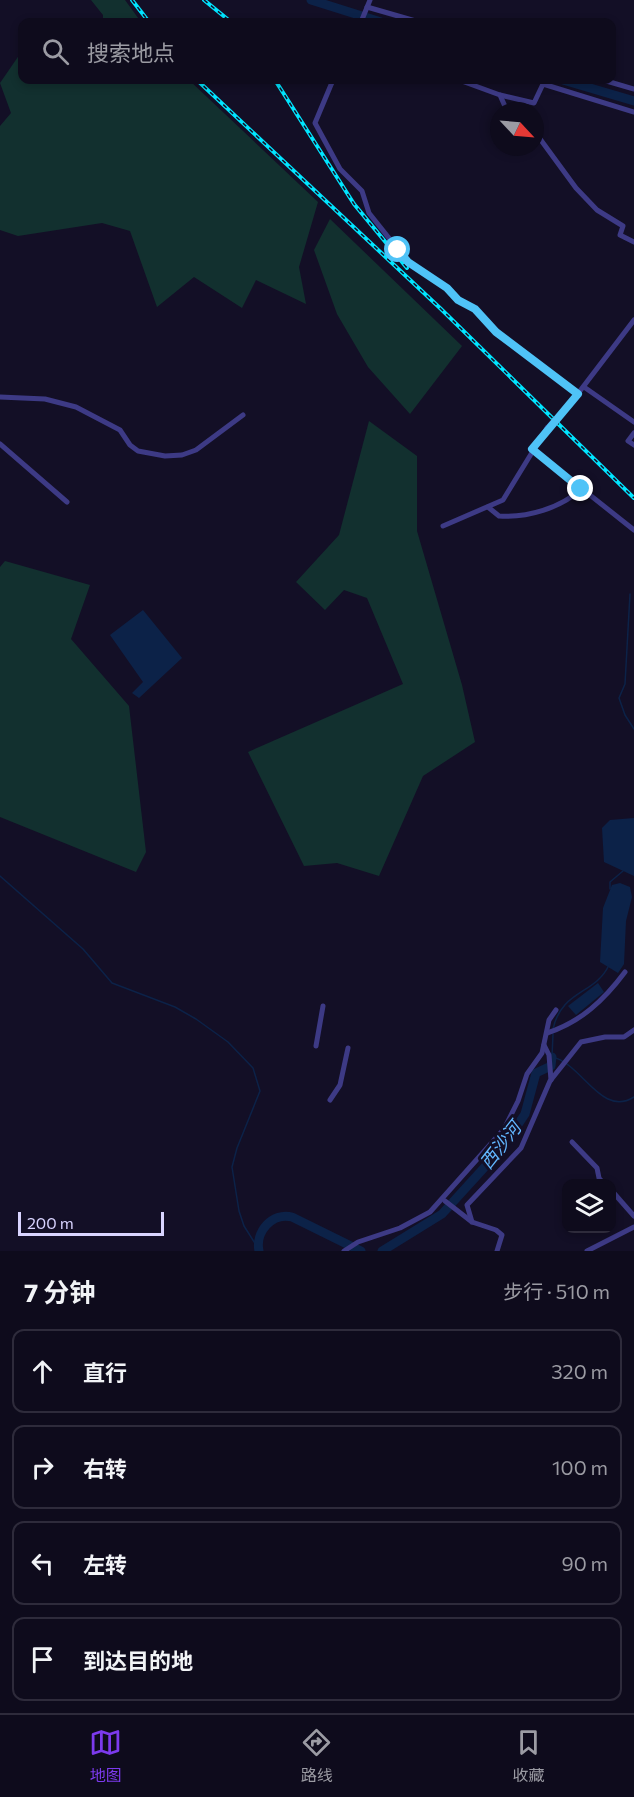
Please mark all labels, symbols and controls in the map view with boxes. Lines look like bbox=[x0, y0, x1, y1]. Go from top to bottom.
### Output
search box bbox=[18, 18, 616, 84]
icon: search bbox=[39, 35, 72, 68]
text: 搜索地点 bbox=[87, 39, 175, 66]
north arrow bbox=[490, 102, 544, 156]
route start bbox=[384, 236, 410, 262]
route end bbox=[567, 475, 593, 501]
water label: 西沙河 bbox=[475, 1115, 527, 1173]
map controls bbox=[562, 1179, 616, 1233]
button: layers bbox=[562, 1179, 616, 1233]
scale bar bbox=[18, 1209, 164, 1236]
text: 200 m bbox=[27, 1213, 74, 1232]
text: 7 分钟 bbox=[24, 1276, 95, 1307]
text: 步行 · 510 m bbox=[503, 1279, 610, 1303]
icon: ahead bbox=[26, 1355, 59, 1388]
text: 直行 bbox=[83, 1359, 127, 1386]
text: 320 m bbox=[551, 1359, 608, 1383]
icon: right bbox=[26, 1451, 59, 1484]
text: 右转 bbox=[83, 1455, 127, 1482]
text: 100 m bbox=[552, 1455, 608, 1479]
icon: left bbox=[26, 1547, 59, 1580]
text: 左转 bbox=[83, 1551, 127, 1578]
text: 90 m bbox=[562, 1551, 608, 1575]
icon: arrive bbox=[26, 1643, 59, 1676]
text: 到达目的地 bbox=[83, 1647, 193, 1674]
tab: 地图 bbox=[89, 1726, 122, 1786]
tab: 路线 bbox=[300, 1726, 333, 1786]
tab: 收藏 bbox=[512, 1726, 545, 1786]

